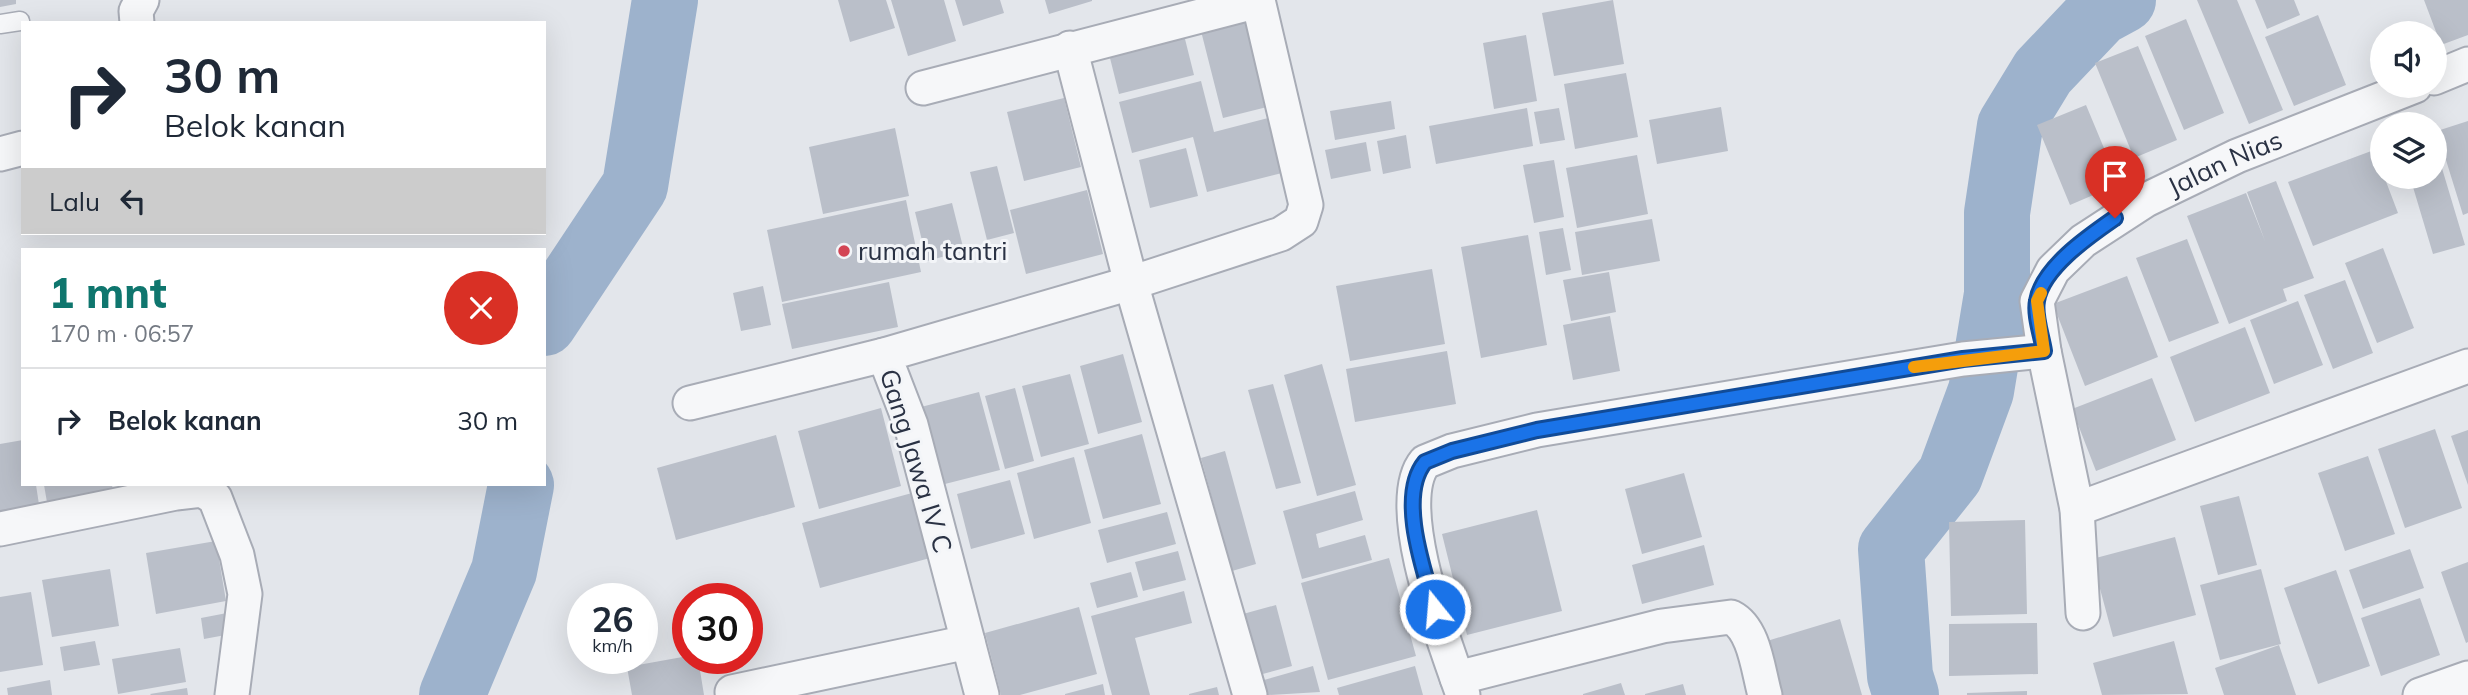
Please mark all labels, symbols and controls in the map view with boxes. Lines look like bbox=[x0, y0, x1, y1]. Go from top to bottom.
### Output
map controls bbox=[2370, 21, 2447, 189]
button: sound bbox=[2370, 21, 2447, 98]
text: 30 m bbox=[164, 44, 280, 105]
icon: right bbox=[49, 49, 140, 140]
text: Belok kanan bbox=[164, 105, 346, 145]
button: layers bbox=[2370, 112, 2447, 189]
street label: Jalan Nias bbox=[2162, 123, 2287, 203]
pin bbox=[2085, 146, 2145, 218]
icon: arrive bbox=[2096, 157, 2134, 195]
icon: left bbox=[114, 182, 152, 220]
text: Lalu bbox=[49, 185, 100, 218]
place label: rumah tantri bbox=[858, 234, 1008, 267]
marker: rumah tantri bbox=[836, 243, 852, 259]
text: 1 mnt bbox=[49, 266, 167, 319]
button: close bbox=[444, 271, 518, 345]
text: 170 m · 06:57 bbox=[49, 319, 194, 348]
street label: Gang Jawa IV C bbox=[873, 365, 960, 557]
icon: right bbox=[49, 402, 87, 440]
text: Belok kanan bbox=[108, 404, 262, 437]
text: 30 m bbox=[457, 404, 518, 437]
position arrow bbox=[1398, 572, 1472, 646]
speed limit sign: 30 bbox=[672, 583, 763, 674]
text: 26 bbox=[591, 597, 634, 641]
text: km/h bbox=[592, 634, 633, 657]

